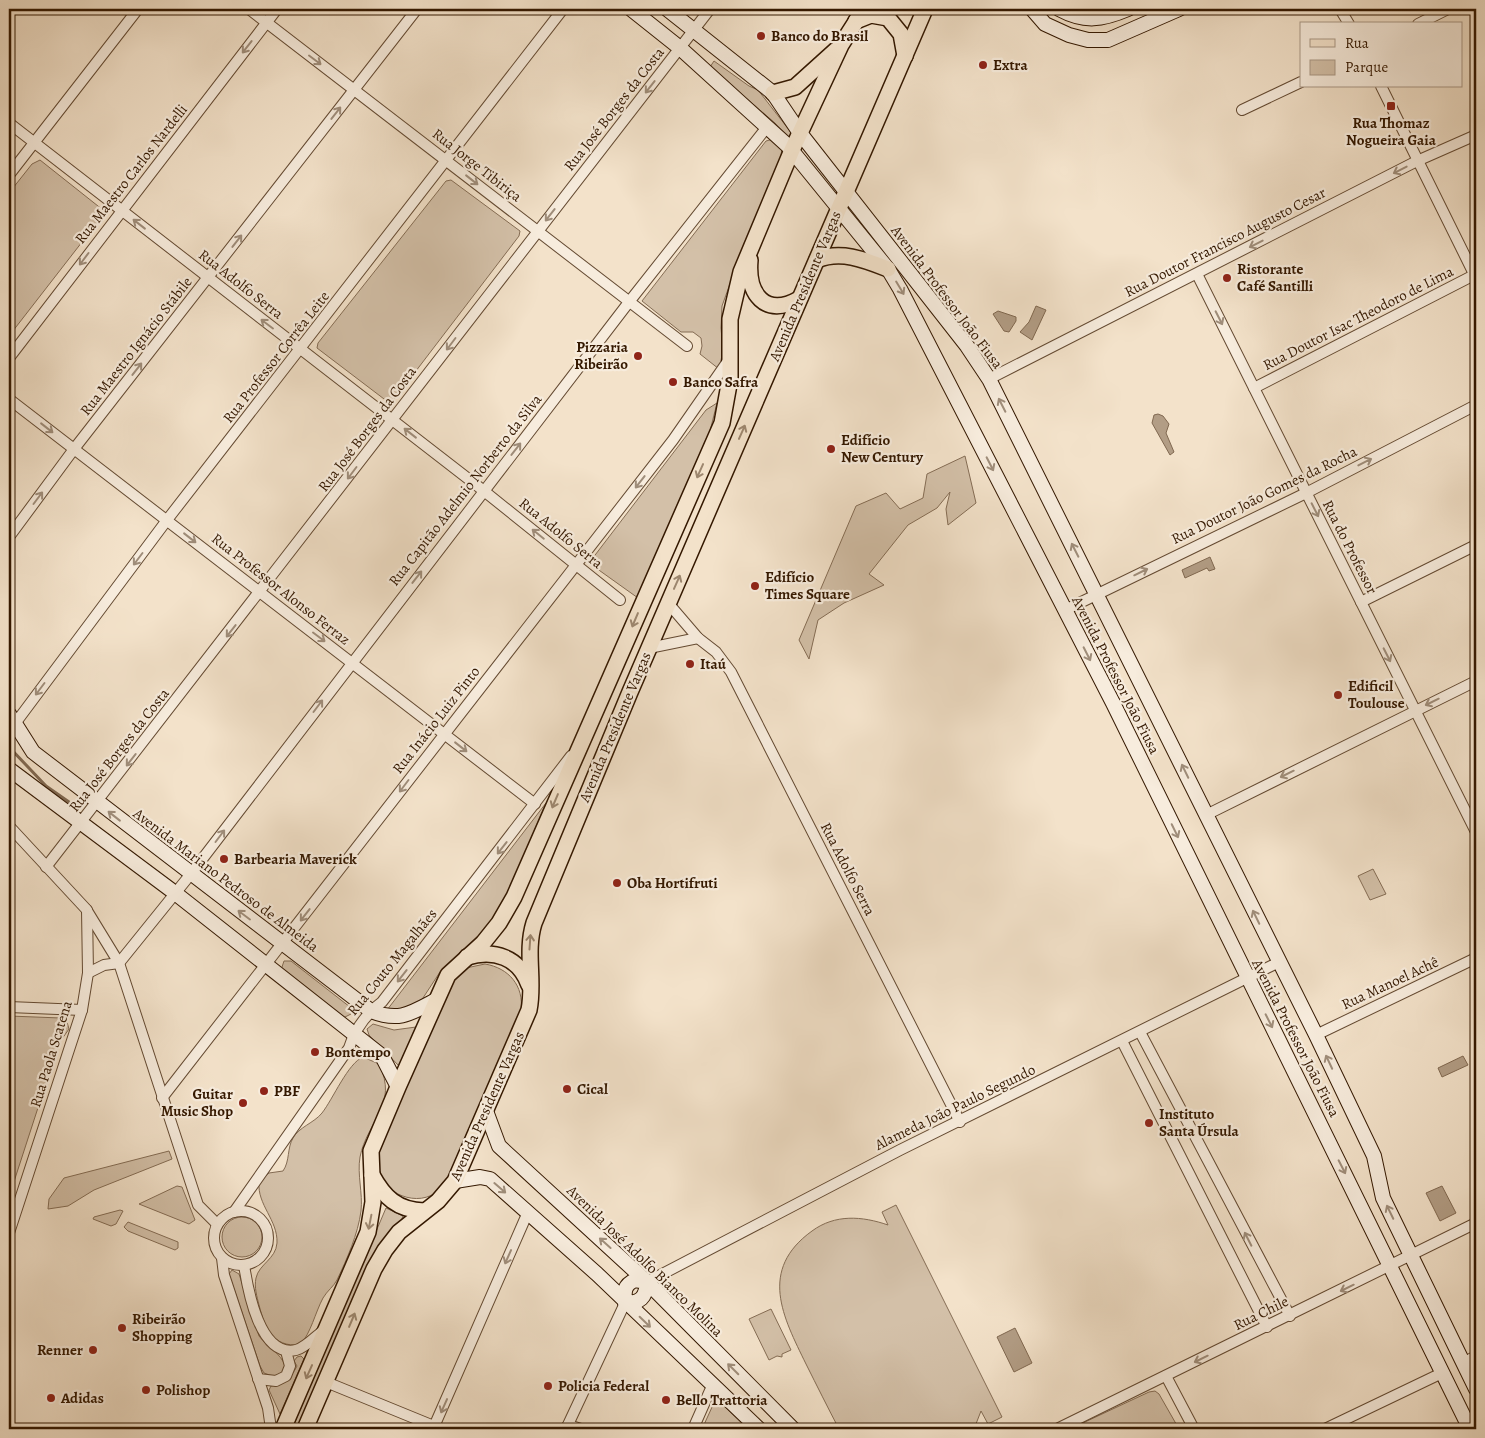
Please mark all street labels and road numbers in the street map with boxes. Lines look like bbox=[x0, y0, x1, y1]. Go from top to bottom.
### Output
street label: Rua José Borges da Costa bbox=[559, 43, 669, 175]
street label: Rua Maestro Carlos Nardelli bbox=[70, 100, 192, 248]
street label: Rua Jorge Tibiriça bbox=[428, 124, 526, 206]
street label: Rua Doutor Francisco Augusto Cesar bbox=[1121, 182, 1329, 302]
street label: Avenida Presidente Vargas bbox=[764, 208, 846, 365]
street label: Avenida Professor João Fiusa bbox=[886, 220, 1008, 373]
street label: Rua Adolfo Serra bbox=[195, 245, 287, 323]
street label: Rua Doutor Isac Theodoro de Lima bbox=[1259, 261, 1457, 375]
street label: Rua Maestro Ignácio Stábile bbox=[75, 272, 197, 420]
street label: Rua Professor Corrêa Leite bbox=[218, 287, 334, 427]
street label: Rua José Borges da Costa bbox=[313, 362, 421, 496]
street label: Rua Capitão Adelmio Norberto da Silva bbox=[384, 390, 546, 590]
street label: Rua Doutor João Gomes da Rocha bbox=[1168, 441, 1360, 549]
street label: Rua Adolfo Serra bbox=[515, 493, 607, 573]
street label: Rua do Professor bbox=[1318, 497, 1382, 598]
street label: Rua Professor Alonso Ferraz bbox=[208, 529, 355, 650]
street label: Avenida Professor João Fiusa bbox=[1067, 592, 1165, 757]
street label: Avenida Presidente Vargas bbox=[574, 649, 656, 806]
street label: Rua Inácio Luiz Pinto bbox=[388, 662, 484, 778]
street label: Rua José Borges da Costa bbox=[64, 684, 174, 816]
street label: Avenida Mariano Pedroso de Almeida bbox=[128, 803, 323, 956]
street label: Rua Adolfo Serra bbox=[816, 819, 880, 919]
street label: Rua Couto Magalhães bbox=[343, 904, 441, 1020]
street label: Rua Manoel Achê bbox=[1338, 952, 1442, 1014]
street label: Avenida Professor João Fiusa bbox=[1247, 955, 1345, 1120]
street label: Rua Paola Scatena bbox=[25, 998, 77, 1110]
street label: Avenida Presidente Vargas bbox=[445, 1028, 529, 1185]
street label: Alameda João Paulo Segundo bbox=[870, 1059, 1039, 1155]
street label: Avenida José Adolfo Bianco Molina bbox=[562, 1180, 728, 1341]
street label: Rua Chile bbox=[1230, 1291, 1292, 1335]

